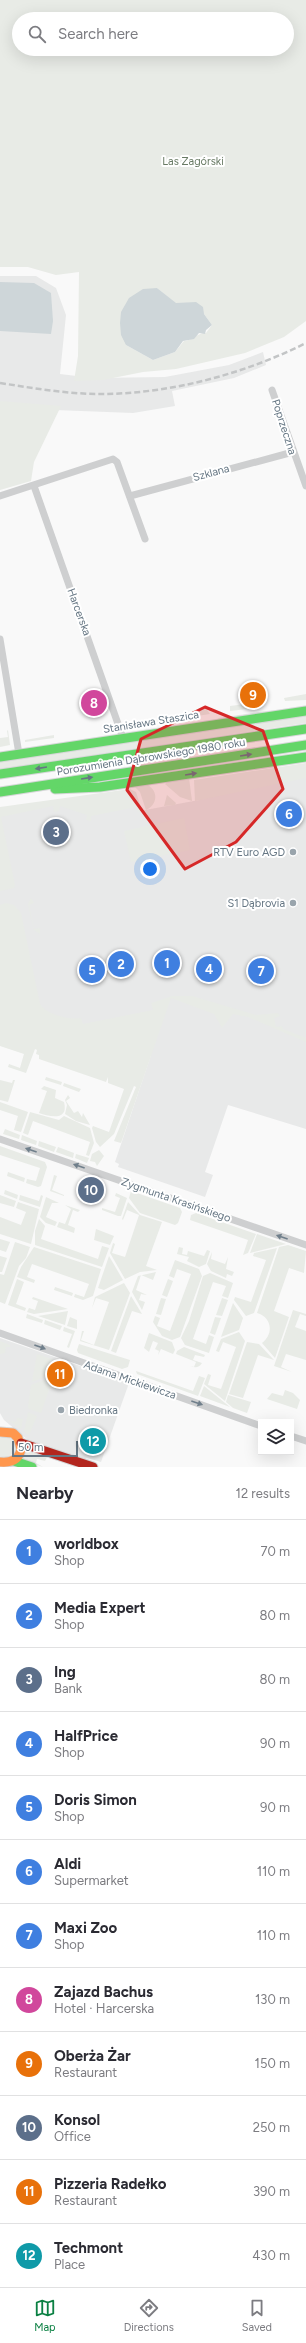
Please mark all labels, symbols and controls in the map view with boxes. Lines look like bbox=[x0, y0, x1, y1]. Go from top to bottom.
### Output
search box bbox=[12, 12, 294, 56]
icon: search bbox=[26, 23, 48, 45]
text: Search here bbox=[58, 25, 138, 43]
park label: Las Zagórski bbox=[162, 155, 224, 168]
street label: Poprzeczna bbox=[269, 398, 299, 456]
street label: Szklana bbox=[191, 462, 231, 484]
street label: Harcerska bbox=[64, 587, 94, 637]
pin: 9 bbox=[240, 680, 266, 710]
pin: 8 bbox=[81, 688, 107, 718]
street label: Stanisława Staszica bbox=[102, 708, 200, 736]
street label: Porozumienia Dąbrowskiego 1980 roku bbox=[56, 736, 246, 778]
one-way arrow bbox=[239, 751, 252, 757]
one-way arrow bbox=[35, 765, 47, 771]
one-way arrow bbox=[184, 771, 197, 777]
one-way arrow bbox=[81, 775, 93, 781]
pin: 6 bbox=[276, 799, 302, 829]
pin: 3 bbox=[43, 817, 69, 847]
place label: RTV Euro AGD bbox=[213, 846, 285, 859]
marker: RTV Euro AGD bbox=[288, 847, 298, 857]
your location bbox=[140, 859, 160, 879]
place label: S1 Dąbrovia bbox=[228, 897, 285, 910]
marker: S1 Dąbrovia bbox=[288, 898, 298, 908]
pin: 1 bbox=[154, 948, 180, 978]
pin: 2 bbox=[108, 949, 134, 979]
pin: 4 bbox=[196, 954, 222, 984]
pin: 5 bbox=[79, 955, 105, 985]
pin: 7 bbox=[248, 956, 274, 986]
one-way arrow bbox=[25, 1147, 37, 1153]
one-way arrow bbox=[73, 1163, 85, 1169]
pin: 10 bbox=[78, 1175, 104, 1205]
street label: Zygmunta Krasińskiego bbox=[120, 1175, 232, 1225]
one-way arrow bbox=[276, 1234, 288, 1240]
one-way arrow bbox=[34, 1345, 46, 1351]
street label: Adama Mickiewicza bbox=[82, 1358, 178, 1402]
pin: 11 bbox=[47, 1359, 73, 1389]
one-way arrow bbox=[191, 1400, 203, 1406]
place label: Biedronka bbox=[69, 1404, 118, 1417]
marker: Biedronka bbox=[56, 1405, 66, 1415]
map controls bbox=[258, 1419, 294, 1455]
button: layers bbox=[258, 1419, 294, 1455]
pin: 12 bbox=[80, 1426, 106, 1456]
scale bar bbox=[12, 1439, 78, 1458]
text: 50 m bbox=[18, 1441, 43, 1454]
text: Nearby bbox=[16, 1483, 74, 1503]
text: 12 results bbox=[236, 1486, 290, 1501]
text: worldbox bbox=[54, 1535, 119, 1553]
text: 1 bbox=[26, 1544, 32, 1559]
text: 70 m bbox=[260, 1544, 290, 1559]
text: Shop bbox=[54, 1553, 84, 1568]
text: Media Expert bbox=[54, 1599, 146, 1617]
text: 2 bbox=[25, 1608, 33, 1623]
text: 80 m bbox=[259, 1608, 290, 1623]
text: Shop bbox=[54, 1617, 84, 1632]
text: Ing bbox=[54, 1663, 76, 1681]
text: 3 bbox=[25, 1672, 33, 1687]
text: 80 m bbox=[259, 1672, 290, 1687]
text: Bank bbox=[54, 1681, 82, 1696]
text: HalfPrice bbox=[54, 1727, 118, 1745]
text: 4 bbox=[25, 1736, 33, 1751]
text: 90 m bbox=[260, 1736, 290, 1751]
text: Shop bbox=[54, 1745, 84, 1760]
text: Doris Simon bbox=[54, 1791, 137, 1809]
text: 5 bbox=[25, 1800, 33, 1815]
text: 90 m bbox=[260, 1800, 290, 1815]
text: Shop bbox=[54, 1809, 84, 1824]
text: Aldi bbox=[54, 1855, 81, 1873]
text: 6 bbox=[25, 1864, 33, 1879]
text: 110 m bbox=[257, 1864, 290, 1879]
text: Supermarket bbox=[54, 1873, 129, 1888]
text: Maxi Zoo bbox=[54, 1919, 117, 1937]
text: 7 bbox=[25, 1928, 33, 1943]
text: 110 m bbox=[257, 1928, 290, 1943]
text: Shop bbox=[54, 1937, 84, 1952]
text: Zajazd Bachus bbox=[54, 1983, 153, 2001]
text: 8 bbox=[25, 1992, 33, 2007]
text: 130 m bbox=[255, 1992, 290, 2007]
text: Hotel · Harcerska bbox=[54, 2001, 154, 2016]
text: Oberża Żar bbox=[54, 2047, 131, 2065]
text: 9 bbox=[25, 2056, 33, 2071]
text: 150 m bbox=[255, 2056, 290, 2071]
text: Restaurant bbox=[54, 2065, 117, 2080]
text: Konsol bbox=[54, 2111, 100, 2129]
text: 10 bbox=[22, 2120, 36, 2135]
text: 250 m bbox=[253, 2120, 290, 2135]
text: Office bbox=[54, 2129, 91, 2144]
text: Pizzeria Radełko bbox=[54, 2175, 166, 2193]
text: 11 bbox=[24, 2184, 34, 2199]
text: 390 m bbox=[253, 2184, 290, 2199]
text: Restaurant bbox=[54, 2193, 117, 2208]
text: Techmont bbox=[54, 2239, 123, 2257]
text: 12 bbox=[22, 2248, 36, 2263]
text: 430 m bbox=[252, 2248, 290, 2263]
text: Place bbox=[54, 2257, 85, 2272]
tab: Map bbox=[34, 2297, 56, 2334]
tab: Directions bbox=[124, 2297, 174, 2334]
tab: Saved bbox=[242, 2297, 272, 2334]

